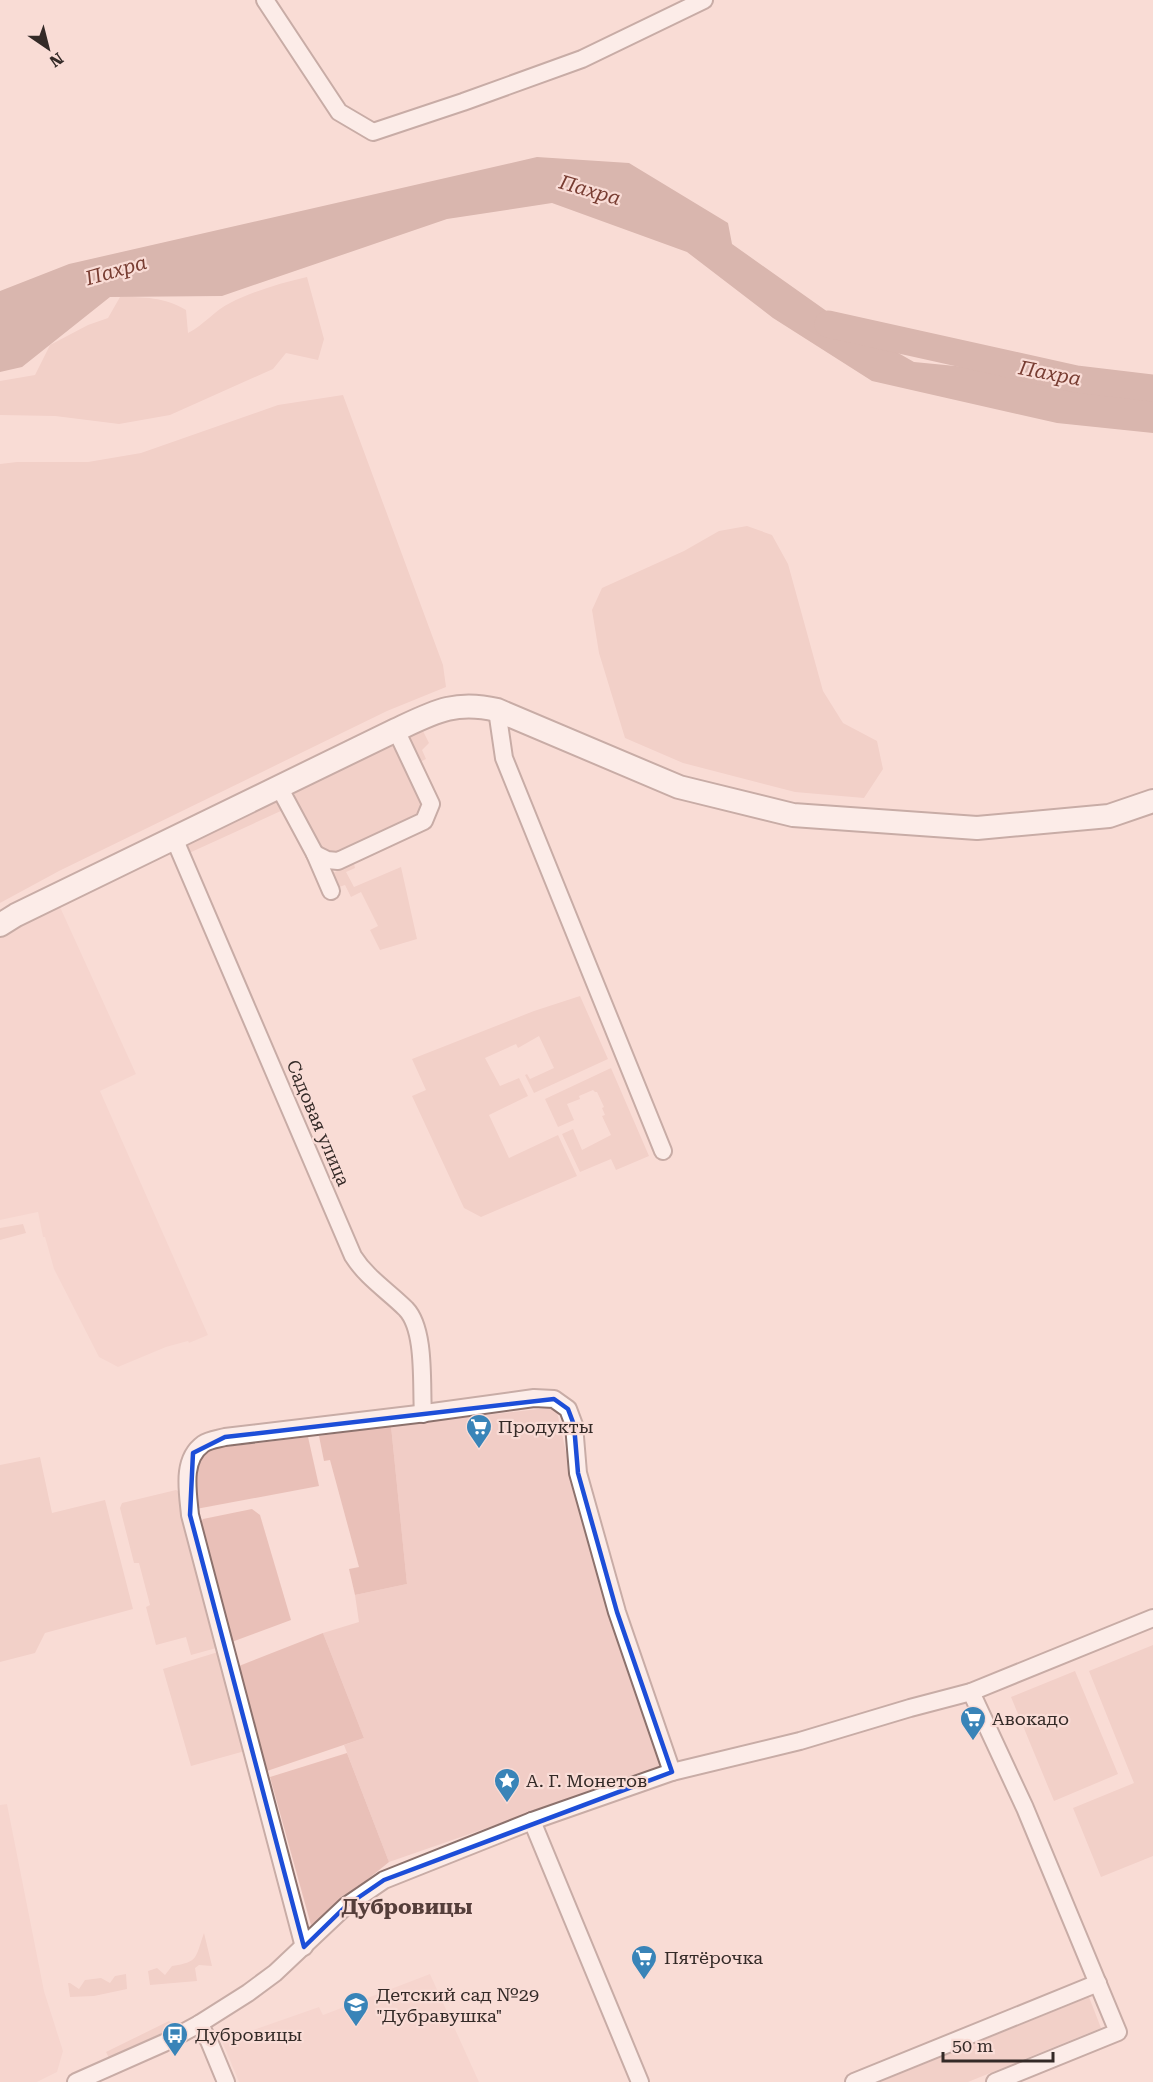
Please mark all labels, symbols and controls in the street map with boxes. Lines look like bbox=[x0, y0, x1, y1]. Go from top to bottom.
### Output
north arrow bbox=[18, 18, 78, 78]
text: N bbox=[46, 49, 67, 71]
water label: Пахра bbox=[556, 170, 624, 210]
water label: Пахра bbox=[82, 250, 150, 290]
water label: Пахра bbox=[1016, 355, 1083, 391]
street label: Садовая улица bbox=[282, 1057, 355, 1189]
supermarket icon: Продукты bbox=[464, 1412, 494, 1450]
place label: Продукты bbox=[498, 1416, 594, 1437]
supermarket icon: Авокадо bbox=[958, 1704, 988, 1742]
place label: Авокадо bbox=[992, 1708, 1069, 1729]
place icon: А. Г. Монетов bbox=[492, 1766, 522, 1804]
place label: А. Г. Монетов bbox=[526, 1770, 647, 1791]
district label: Дубровицы bbox=[341, 1895, 473, 1919]
supermarket icon: Пятёрочка bbox=[629, 1943, 659, 1981]
place label: Пятёрочка bbox=[664, 1947, 763, 1968]
place label: Детский сад №29 "Дубравушка" bbox=[376, 1984, 539, 2026]
school or university icon: Детский сад №29 "Дубравушка" bbox=[341, 1990, 371, 2028]
bus stop icon: Дубровицы bbox=[160, 2020, 190, 2058]
place label: Дубровицы bbox=[195, 2024, 303, 2045]
scale bar bbox=[943, 2025, 1052, 2063]
text: 50 m bbox=[952, 2035, 993, 2056]

